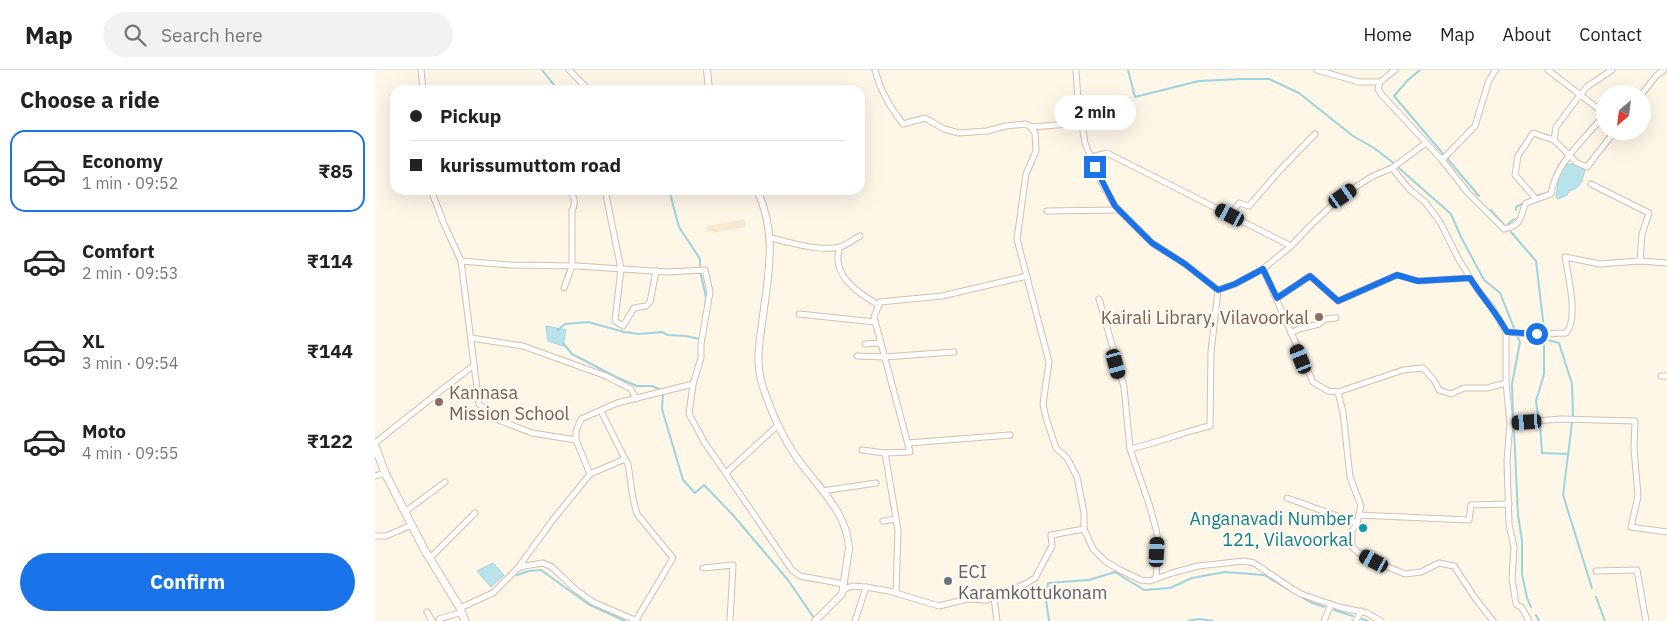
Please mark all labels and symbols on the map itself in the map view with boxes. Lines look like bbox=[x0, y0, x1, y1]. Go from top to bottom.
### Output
north arrow bbox=[1596, 85, 1651, 140]
callout: 2 min bbox=[1054, 94, 1136, 129]
route end bbox=[1084, 156, 1106, 178]
car bbox=[1326, 181, 1359, 211]
car bbox=[1213, 202, 1246, 228]
place label: Kairali Library, Vilavoorkal bbox=[1101, 306, 1309, 329]
marker: Kairali Library, Vilavoorkal bbox=[1313, 311, 1325, 323]
route start bbox=[1526, 323, 1548, 345]
car bbox=[1288, 342, 1313, 376]
car bbox=[1104, 348, 1127, 380]
place label: Kannasa Mission School bbox=[449, 381, 569, 425]
marker: Kannasa Mission School bbox=[433, 396, 445, 408]
car bbox=[1511, 413, 1542, 431]
place label: Anganavadi Number 121, Vilavoorkal bbox=[1189, 507, 1353, 551]
marker: Anganavadi Number 121, Vilavoorkal bbox=[1357, 522, 1369, 534]
car bbox=[1148, 537, 1165, 567]
car bbox=[1357, 547, 1390, 575]
place label: ECI Karamkottukonam bbox=[958, 560, 1107, 604]
marker: ECI Karamkottukonam bbox=[942, 575, 954, 587]

